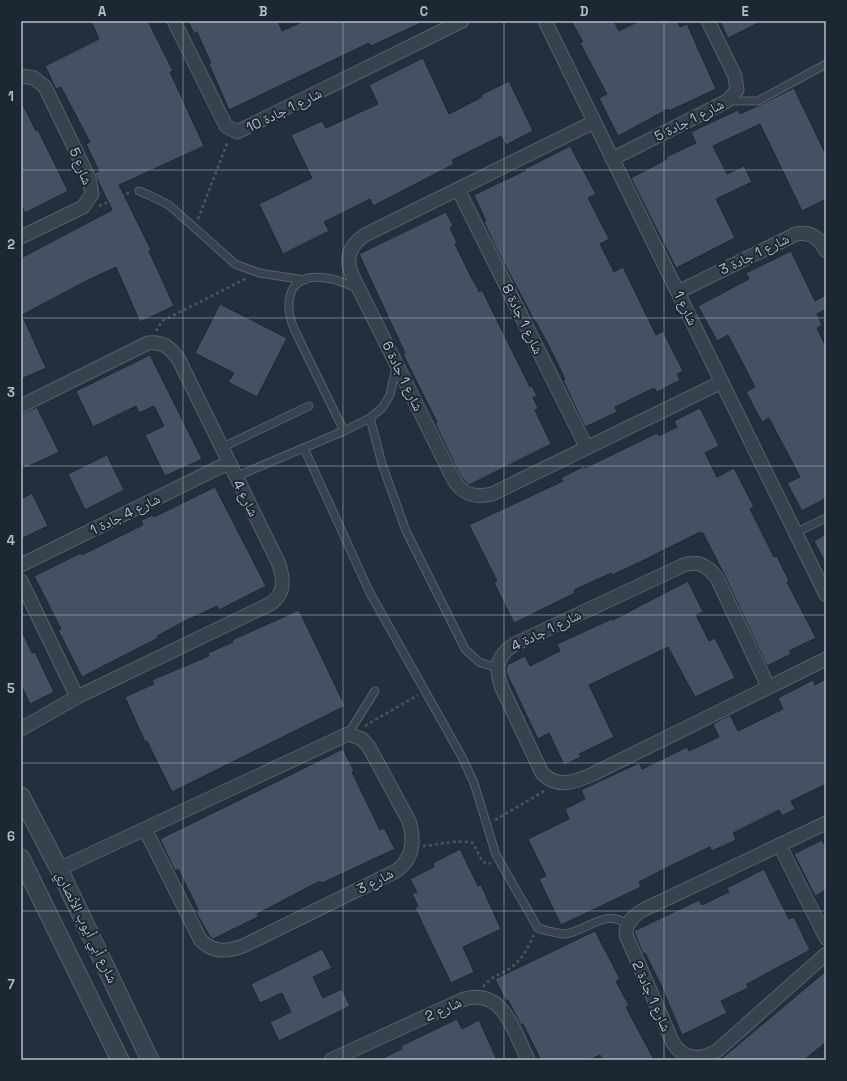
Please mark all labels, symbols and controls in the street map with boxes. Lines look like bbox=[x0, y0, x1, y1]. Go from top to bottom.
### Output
text: A bbox=[98, 3, 107, 20]
text: B bbox=[259, 3, 268, 20]
text: C bbox=[420, 3, 428, 20]
text: D bbox=[580, 3, 589, 20]
text: E bbox=[741, 3, 749, 20]
street label: شارع 1 جادة 10 bbox=[243, 84, 325, 137]
text: 1 bbox=[8, 88, 14, 105]
street label: شارع 1 جادة 5 bbox=[651, 95, 727, 146]
street label: شارع 5 bbox=[64, 145, 97, 188]
street label: شارع 1 جادة 3 bbox=[716, 229, 792, 280]
text: 2 bbox=[7, 236, 15, 253]
street label: شارع 1 جادة 8 bbox=[497, 281, 548, 358]
street label: شارع 1 bbox=[669, 288, 702, 329]
street label: شارع 1 جادة 6 bbox=[377, 338, 428, 414]
text: 3 bbox=[7, 384, 15, 401]
street label: شارع 4 bbox=[228, 477, 263, 520]
street label: شارع 4 جادة 1 bbox=[87, 489, 164, 540]
text: 4 bbox=[7, 532, 15, 549]
street label: شارع 1 جادة 4 bbox=[508, 605, 585, 656]
text: 5 bbox=[7, 680, 15, 697]
text: 6 bbox=[7, 828, 15, 845]
street label: شارع 3 bbox=[354, 864, 397, 899]
street label: شارع أبي أيوب الأنصاري bbox=[50, 868, 122, 987]
street label: شارع 1 جادة 2 bbox=[627, 958, 676, 1035]
text: 7 bbox=[7, 976, 15, 993]
street label: شارع 2 bbox=[422, 993, 465, 1026]

